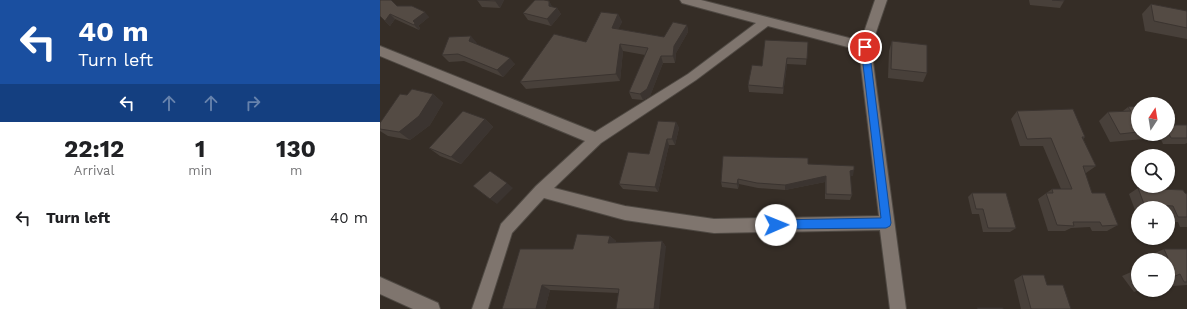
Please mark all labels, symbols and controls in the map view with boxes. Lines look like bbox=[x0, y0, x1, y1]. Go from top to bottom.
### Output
text: 40 m bbox=[78, 15, 148, 48]
icon: left bbox=[12, 16, 64, 68]
pin bbox=[848, 30, 882, 64]
icon: arrive bbox=[854, 36, 876, 58]
text: Turn left bbox=[78, 49, 153, 70]
icon: left bbox=[116, 92, 138, 114]
icon: ahead bbox=[158, 92, 180, 114]
icon: ahead bbox=[200, 92, 222, 114]
icon: right bbox=[242, 92, 264, 114]
north arrow bbox=[1131, 97, 1175, 141]
map controls bbox=[1131, 97, 1175, 297]
text: 22:12 bbox=[64, 135, 124, 163]
text: 1 bbox=[195, 135, 205, 163]
text: 130 bbox=[276, 135, 316, 163]
button: search bbox=[1131, 149, 1175, 193]
text: Arrival bbox=[74, 163, 114, 178]
text: min bbox=[188, 163, 212, 178]
text: m bbox=[290, 163, 302, 178]
button: + bbox=[1131, 201, 1175, 245]
position arrow bbox=[755, 204, 797, 246]
icon: left bbox=[12, 207, 34, 229]
text: Turn left bbox=[46, 209, 110, 227]
text: 40 m bbox=[330, 209, 368, 227]
button: − bbox=[1131, 253, 1175, 297]

